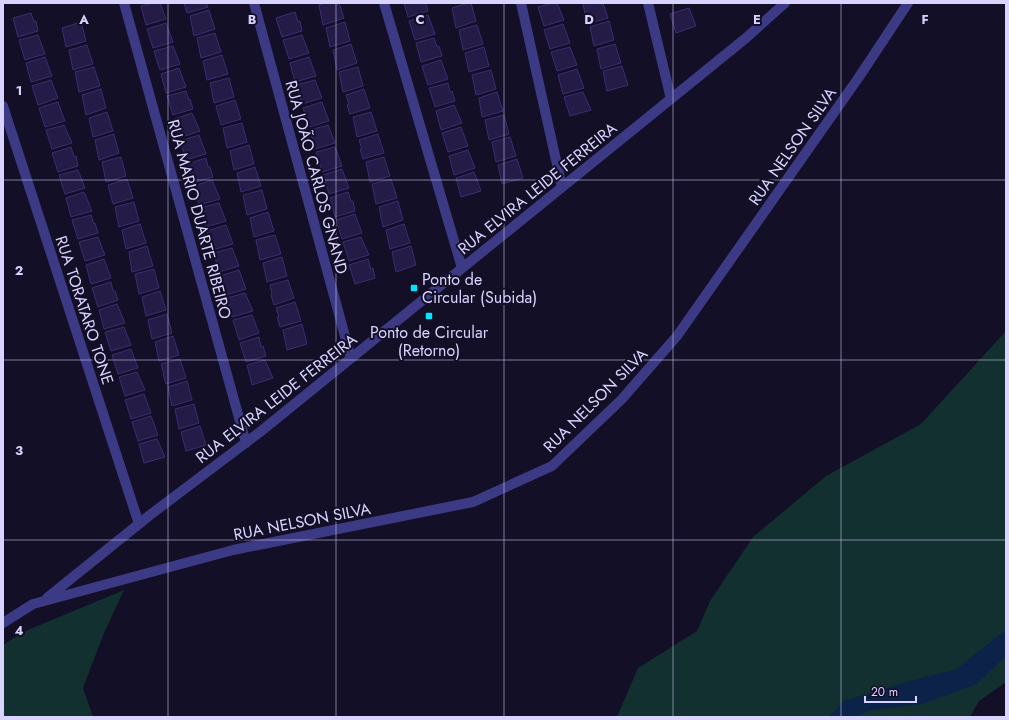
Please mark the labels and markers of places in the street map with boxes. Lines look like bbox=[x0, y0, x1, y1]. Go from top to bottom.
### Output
place label: Ponto de Circular (Subida) bbox=[422, 268, 537, 309]
marker: Ponto de Circular (Subida) bbox=[409, 283, 419, 293]
marker: Ponto de Circular (Retorno) bbox=[424, 311, 434, 321]
place label: Ponto de Circular (Retorno) bbox=[370, 321, 489, 362]

